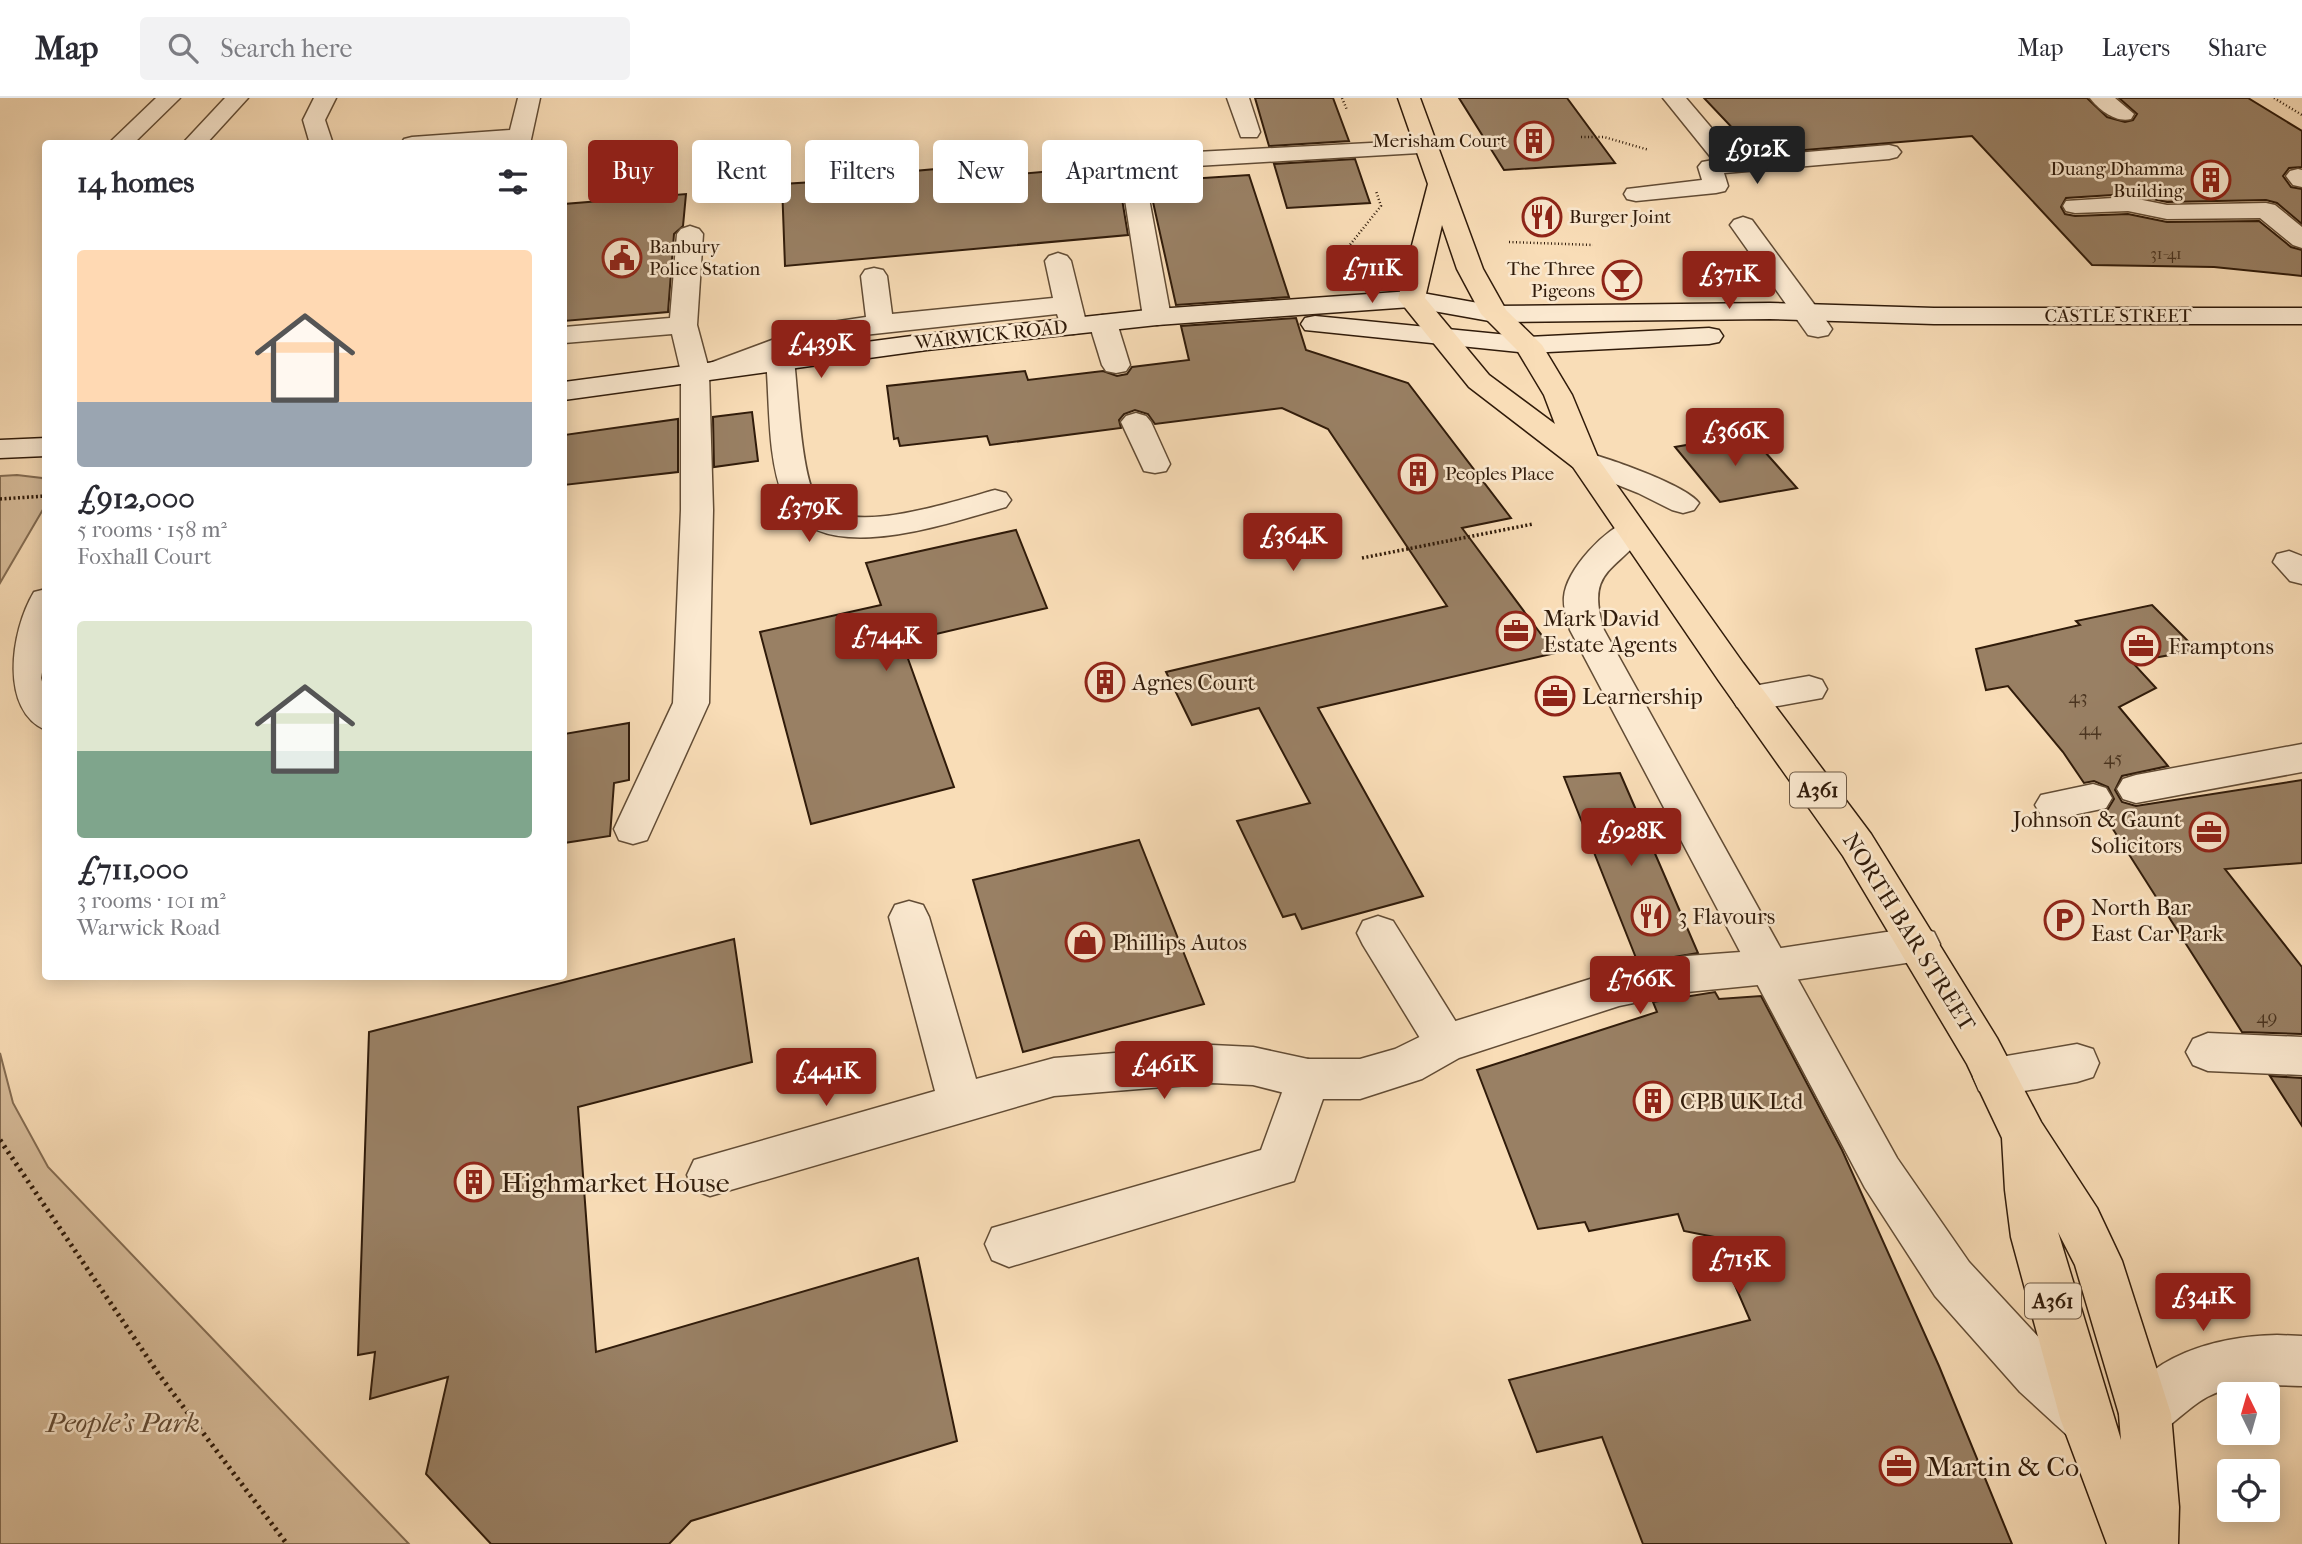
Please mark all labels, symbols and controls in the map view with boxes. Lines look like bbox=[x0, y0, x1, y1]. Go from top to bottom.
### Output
search box bbox=[140, 17, 630, 80]
text: Map bbox=[35, 29, 98, 68]
icon: search bbox=[164, 29, 202, 67]
text: Search here bbox=[220, 33, 352, 64]
text: Map bbox=[2018, 34, 2064, 62]
text: Layers bbox=[2102, 34, 2170, 62]
text: Share bbox=[2208, 34, 2267, 62]
building icon: Merisham Court bbox=[1513, 120, 1555, 162]
pin: £912K bbox=[1708, 126, 1806, 186]
place label: Merisham Court bbox=[1373, 130, 1507, 152]
text: £912K bbox=[1725, 135, 1789, 162]
chip: Buy bbox=[588, 140, 678, 203]
chip: Rent bbox=[692, 140, 791, 203]
chip: Filters bbox=[805, 140, 919, 203]
chip: New bbox=[933, 140, 1028, 203]
chip: Apartment bbox=[1042, 140, 1203, 203]
place label: Duang Dhamma Building bbox=[2050, 158, 2185, 202]
building icon: Duang Dhamma Building bbox=[2190, 159, 2232, 201]
icon: filters bbox=[494, 163, 532, 201]
text: 14 homes bbox=[77, 165, 194, 200]
restaurant icon: Burger Joint bbox=[1521, 196, 1563, 238]
place label: Burger Joint bbox=[1569, 206, 1672, 228]
place label: Banbury Police Station bbox=[649, 236, 760, 280]
public building icon: Banbury Police Station bbox=[601, 237, 643, 279]
house number: 31-41 bbox=[2150, 244, 2182, 263]
pin: £711K bbox=[1323, 246, 1421, 305]
pin: £371K bbox=[1680, 252, 1778, 311]
text: £711K bbox=[1342, 254, 1402, 281]
place label: The Three Pigeons bbox=[1507, 258, 1595, 302]
bar icon: The Three Pigeons bbox=[1601, 259, 1643, 301]
text: £371K bbox=[1699, 260, 1759, 287]
icon: home bbox=[242, 295, 368, 421]
street label: CASTLE STREET bbox=[2044, 305, 2192, 327]
street label: WARWICK ROAD bbox=[912, 316, 1069, 354]
pin: £439K bbox=[772, 320, 870, 380]
text: £439K bbox=[787, 329, 855, 356]
pin: £366K bbox=[1686, 408, 1784, 468]
text: £366K bbox=[1702, 417, 1768, 444]
building icon: Peoples Place bbox=[1397, 453, 1439, 495]
place label: Peoples Place bbox=[1445, 463, 1554, 485]
text: £912,000 bbox=[77, 481, 195, 516]
pin: £379K bbox=[760, 484, 858, 544]
text: £379K bbox=[777, 493, 841, 520]
pin: £364K bbox=[1244, 514, 1342, 573]
text: 5 rooms · 158 m² bbox=[77, 516, 227, 543]
text: £364K bbox=[1259, 522, 1327, 549]
text: Foxhall Court bbox=[77, 543, 212, 570]
place label: Mark David Estate Agents bbox=[1543, 605, 1677, 658]
office icon: Mark David Estate Agents bbox=[1495, 610, 1537, 652]
pin: £744K bbox=[837, 614, 935, 673]
text: £744K bbox=[851, 622, 921, 649]
office icon: Framptons bbox=[2120, 625, 2162, 667]
place label: Framptons bbox=[2168, 633, 2274, 660]
building icon: Agnes Court bbox=[1084, 661, 1126, 703]
icon: home bbox=[242, 666, 368, 792]
place label: Agnes Court bbox=[1131, 669, 1255, 696]
office icon: Learnership bbox=[1534, 675, 1576, 717]
place label: Learnership bbox=[1582, 683, 1703, 710]
house number: 43 bbox=[2068, 686, 2088, 708]
house number: 44 bbox=[2079, 718, 2102, 740]
house number: 45 bbox=[2104, 747, 2122, 769]
road number: A361 bbox=[1790, 772, 1846, 808]
place label: Johnson & Gaunt Solicitors bbox=[2011, 806, 2182, 859]
pin: £928K bbox=[1582, 808, 1680, 868]
office icon: Johnson & Gaunt Solicitors bbox=[2188, 811, 2230, 853]
text: £928K bbox=[1597, 817, 1665, 844]
street label: NORTH BAR STREET bbox=[1837, 828, 1981, 1037]
text: £711,000 bbox=[77, 852, 189, 887]
text: 3 rooms · 101 m² bbox=[77, 887, 226, 914]
place label: North Bar East Car Park bbox=[2091, 894, 2225, 947]
restaurant icon: 3 Flavours bbox=[1630, 895, 1672, 937]
parking icon: North Bar East Car Park bbox=[2043, 899, 2085, 941]
place label: 3 Flavours bbox=[1678, 903, 1775, 930]
text: Warwick Road bbox=[77, 914, 220, 941]
shop icon: Phillips Autos bbox=[1064, 921, 1106, 963]
place label: Phillips Autos bbox=[1112, 929, 1247, 956]
pin: £766K bbox=[1591, 956, 1689, 1016]
text: £766K bbox=[1606, 965, 1674, 992]
house number: 49 bbox=[2256, 1006, 2278, 1028]
pin: £461K bbox=[1115, 1042, 1213, 1101]
pin: £441K bbox=[777, 1048, 875, 1108]
text: £461K bbox=[1131, 1050, 1197, 1077]
text: £441K bbox=[792, 1057, 860, 1084]
building icon: CPB UK Ltd bbox=[1632, 1080, 1674, 1122]
place label: CPB UK Ltd bbox=[1680, 1088, 1804, 1115]
building icon: Highmarket House bbox=[453, 1161, 495, 1203]
place label: Highmarket House bbox=[501, 1166, 730, 1199]
pin: £715K bbox=[1690, 1236, 1788, 1296]
text: £715K bbox=[1708, 1245, 1770, 1272]
pin: £341K bbox=[2154, 1274, 2252, 1333]
text: £341K bbox=[2171, 1282, 2235, 1309]
road number: A361 bbox=[2025, 1284, 2081, 1318]
north arrow bbox=[2217, 1382, 2280, 1446]
map controls bbox=[2217, 1382, 2280, 1522]
park label: People's Park bbox=[44, 1406, 200, 1439]
office icon: Martin & Co bbox=[1878, 1445, 1920, 1487]
place label: Martin & Co bbox=[1926, 1450, 2079, 1483]
button: locate bbox=[2217, 1459, 2280, 1522]

